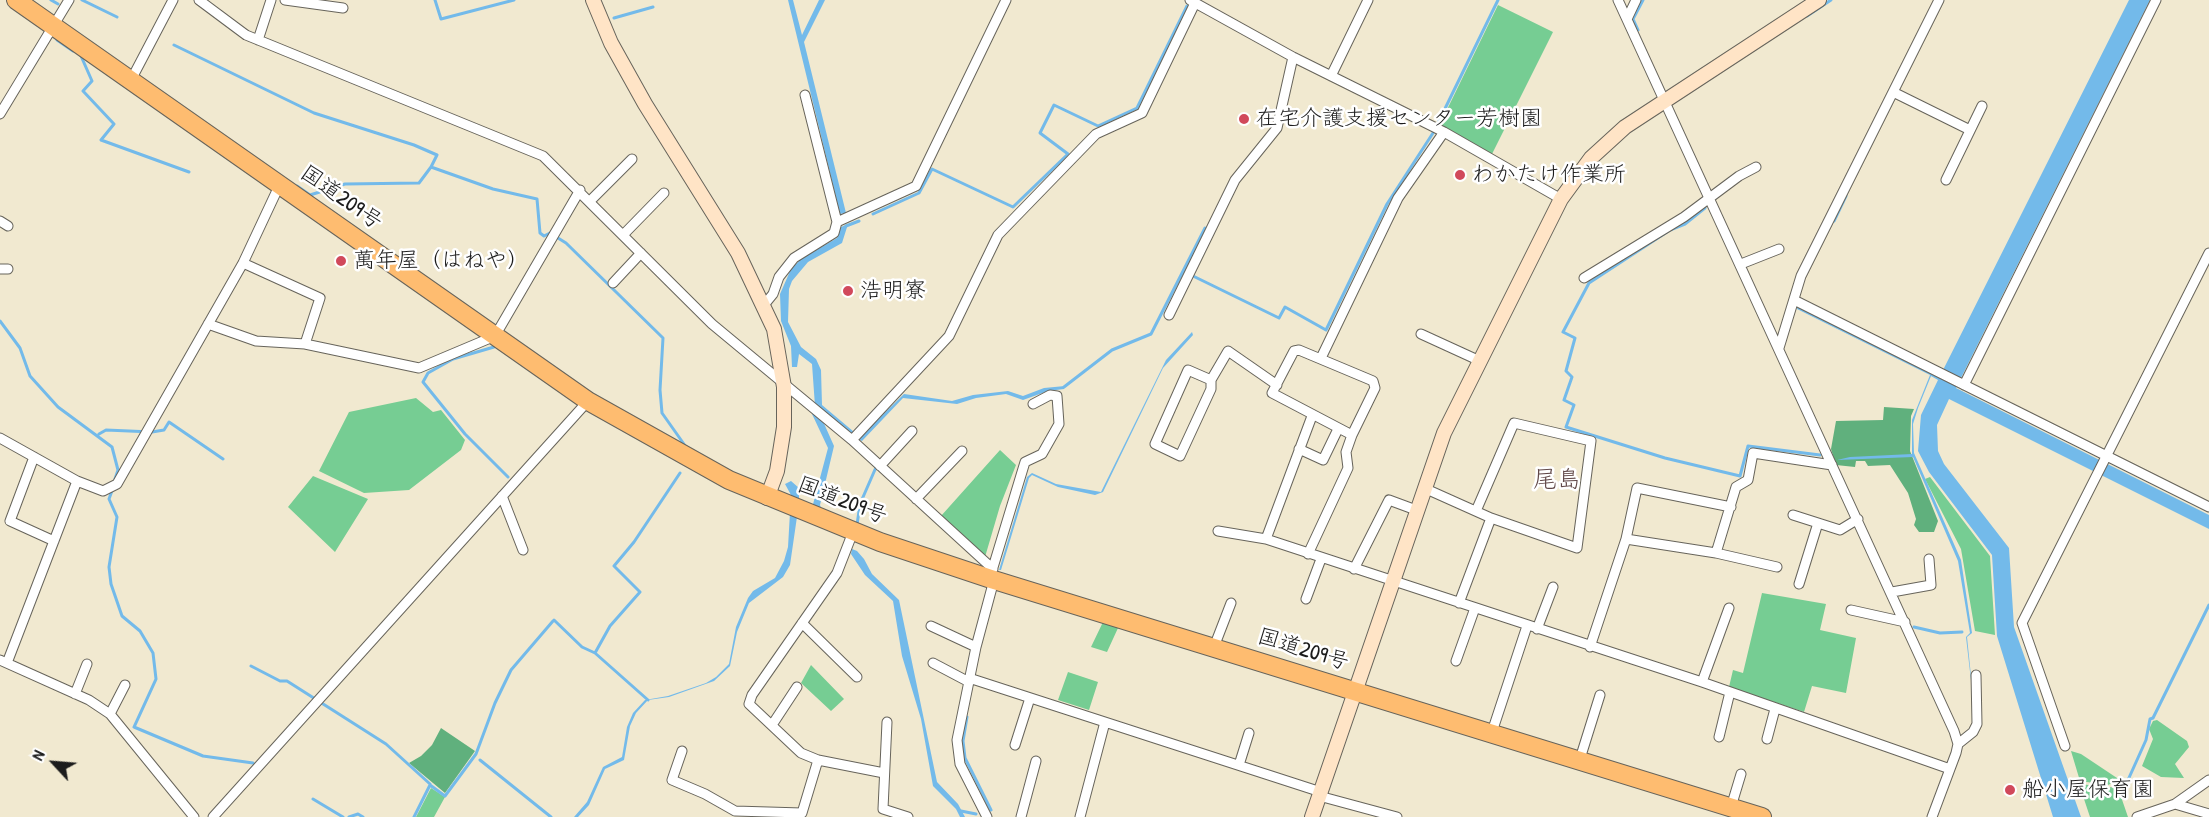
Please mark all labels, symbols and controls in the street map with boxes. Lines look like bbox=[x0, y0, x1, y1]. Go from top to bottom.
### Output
place label: 在宅介護支援センター芳樹園 bbox=[1256, 106, 1542, 132]
marker: 在宅介護支援センター芳樹園 bbox=[1237, 112, 1251, 126]
street label: 国道209号 bbox=[295, 160, 387, 236]
place label: わかたけ作業所 bbox=[1472, 162, 1626, 188]
marker: わかたけ作業所 bbox=[1453, 168, 1467, 182]
place label: 萬年屋（はねや） bbox=[353, 248, 529, 274]
marker: 萬年屋（はねや） bbox=[334, 254, 348, 268]
place label: 浩明寮 bbox=[860, 278, 926, 304]
marker: 浩明寮 bbox=[841, 284, 855, 298]
district label: 尾島 bbox=[1533, 467, 1581, 495]
street label: 国道209号 bbox=[793, 472, 891, 530]
street label: 国道209号 bbox=[1254, 624, 1352, 676]
north arrow bbox=[24, 733, 84, 793]
text: N bbox=[26, 746, 50, 764]
place label: 船小屋保育園 bbox=[2022, 777, 2154, 803]
marker: 船小屋保育園 bbox=[2003, 783, 2017, 797]

